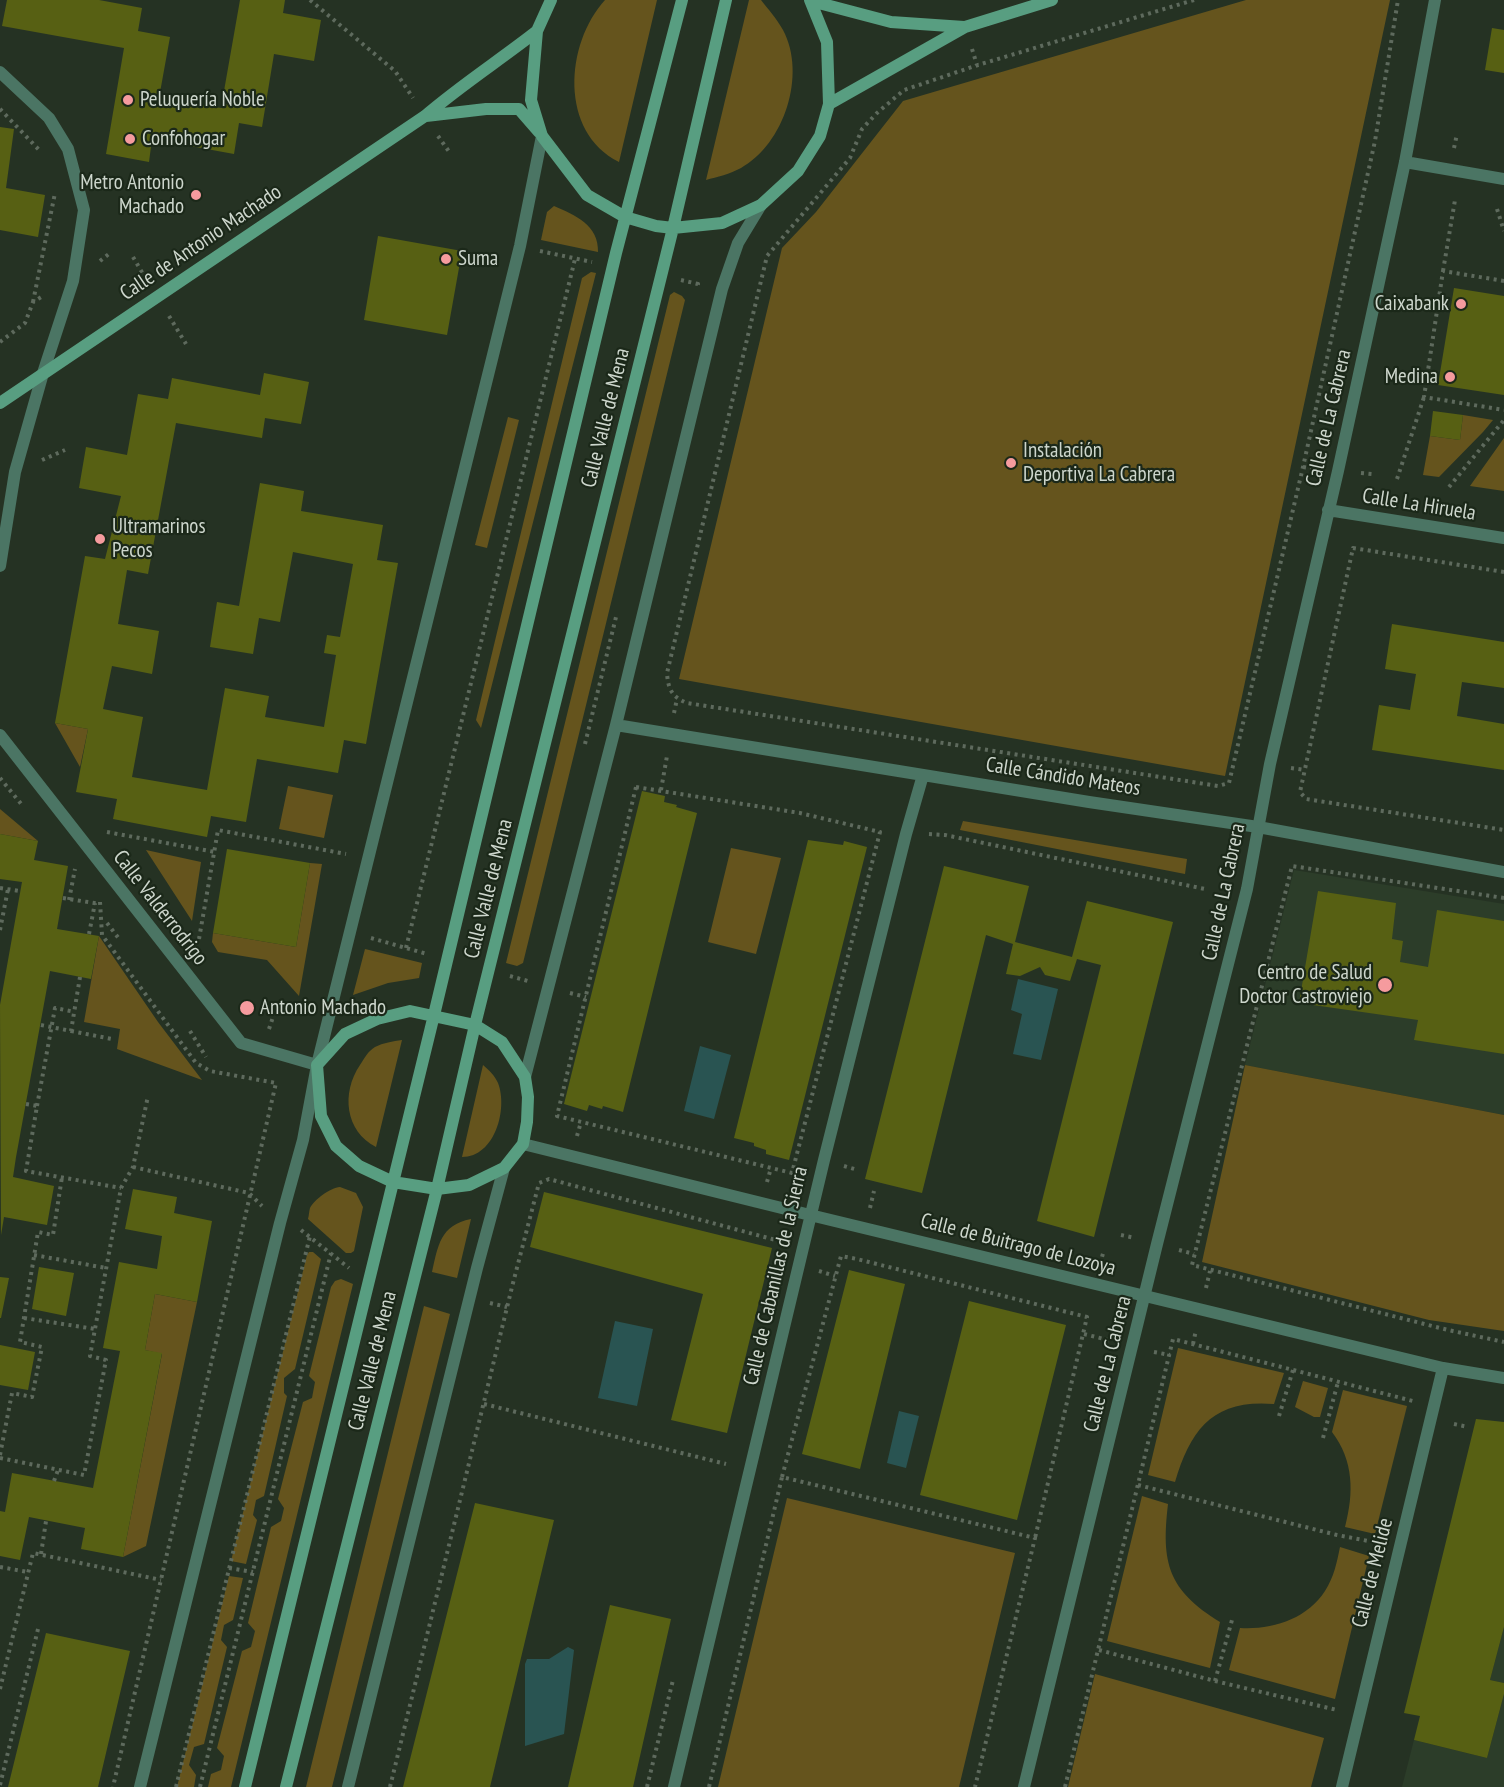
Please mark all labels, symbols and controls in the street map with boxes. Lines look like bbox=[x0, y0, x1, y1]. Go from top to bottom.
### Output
place label: Peluquería Noble bbox=[140, 87, 265, 113]
marker: Peluquería Noble bbox=[121, 93, 135, 107]
place label: Confohogar bbox=[142, 126, 225, 152]
marker: Confohogar bbox=[123, 132, 137, 146]
place label: Metro Antonio Machado bbox=[80, 170, 184, 220]
street label: Calle de Antonio Machado bbox=[116, 180, 286, 306]
marker: Metro Antonio Machado bbox=[189, 188, 203, 202]
place label: Suma bbox=[458, 246, 498, 272]
marker: Suma bbox=[439, 252, 453, 266]
place label: Caixabank bbox=[1375, 291, 1449, 317]
marker: Caixabank bbox=[1454, 297, 1468, 311]
street label: Calle Valle de Mena bbox=[577, 346, 635, 490]
street label: Calle de La Cabrera bbox=[1301, 347, 1357, 489]
place label: Medina bbox=[1385, 364, 1438, 390]
marker: Medina bbox=[1443, 370, 1457, 384]
place label: Instalación Deportiva La Cabrera bbox=[1023, 438, 1175, 488]
marker: Instalación Deportiva La Cabrera bbox=[1004, 456, 1018, 470]
street label: Calle La Hiruela bbox=[1360, 484, 1478, 526]
place label: Ultramarinos Pecos bbox=[112, 514, 206, 564]
marker: Ultramarinos Pecos bbox=[93, 532, 107, 546]
street label: Calle Cándido Mateos bbox=[984, 752, 1142, 802]
street label: Calle Valle de Mena bbox=[460, 817, 518, 961]
street label: Calle de La Cabrera bbox=[1197, 821, 1251, 963]
street label: Calle Valderrodrigo bbox=[107, 846, 213, 970]
place label: Centro de Salud Doctor Castroviejo bbox=[1239, 960, 1372, 1010]
marker: Centro de Salud Doctor Castroviejo bbox=[1376, 976, 1394, 994]
place label: Antonio Machado bbox=[260, 995, 386, 1021]
marker: Antonio Machado bbox=[238, 999, 256, 1017]
street label: Calle de Cabanillas de la Sierra bbox=[739, 1164, 813, 1388]
street label: Calle de Buitrago de Lozoya bbox=[918, 1209, 1118, 1281]
street label: Calle Valle de Mena bbox=[344, 1289, 402, 1433]
street label: Calle de La Cabrera bbox=[1079, 1293, 1137, 1435]
street label: Calle de Melide bbox=[1347, 1516, 1399, 1630]

